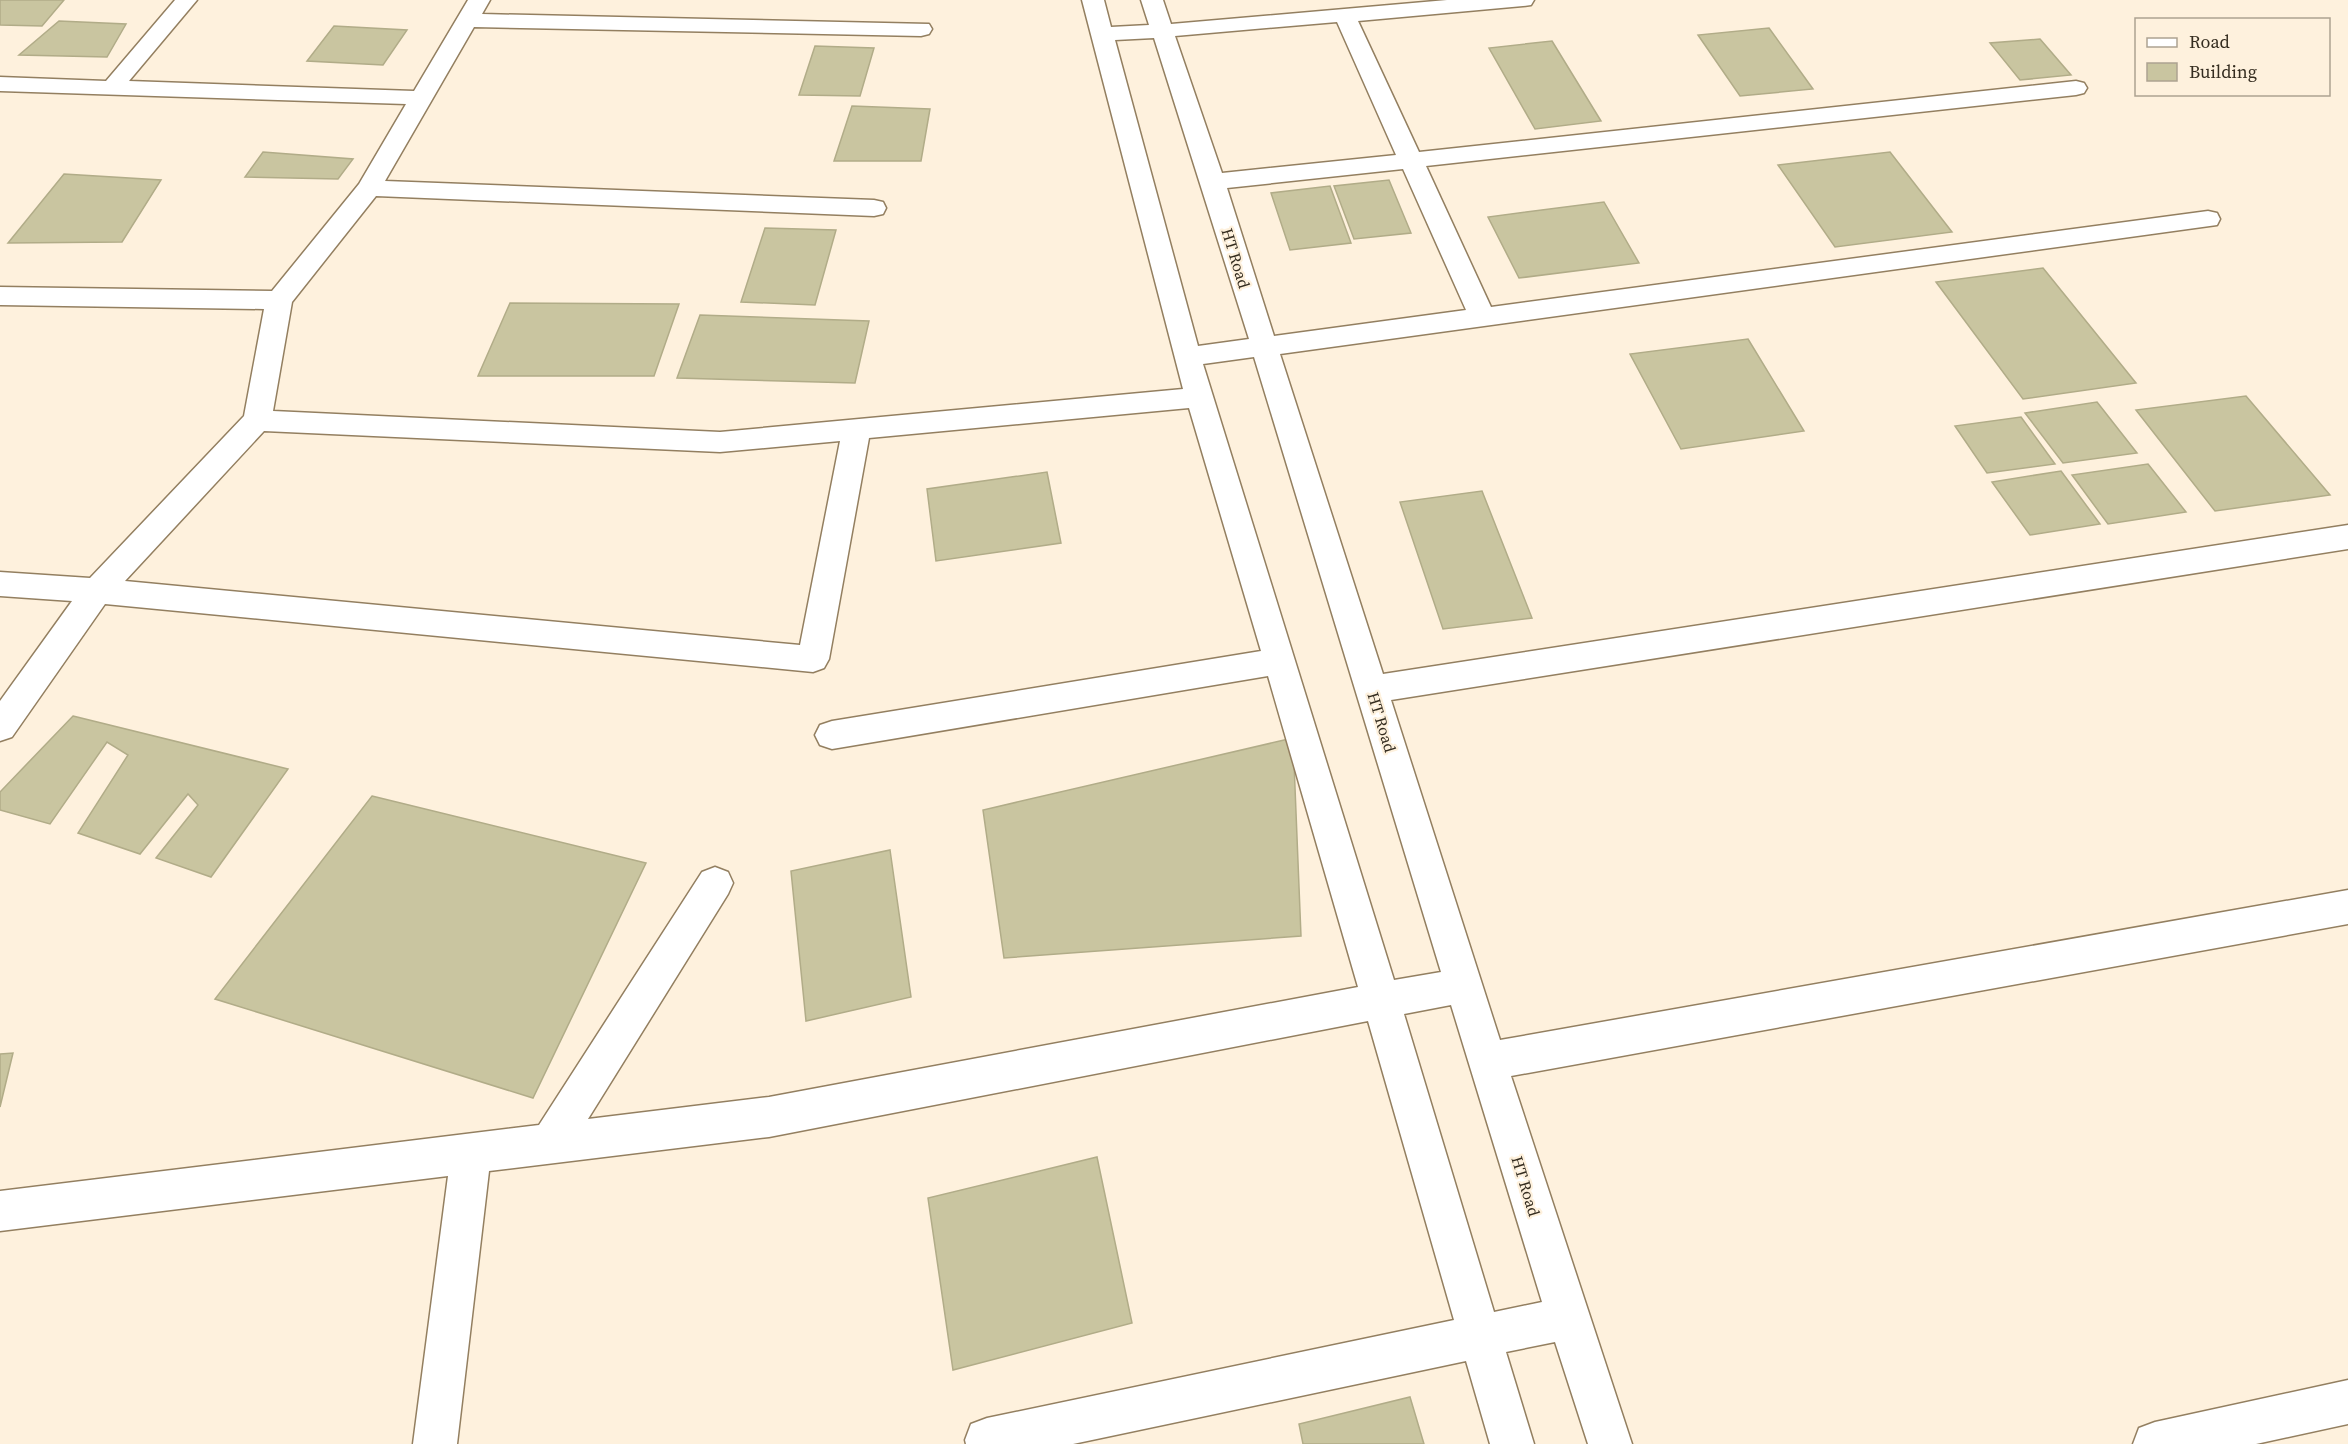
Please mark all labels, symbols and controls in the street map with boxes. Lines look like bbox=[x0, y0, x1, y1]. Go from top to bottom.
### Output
legend bbox=[2135, 18, 2330, 96]
text: Road bbox=[2189, 29, 2230, 54]
text: Building bbox=[2189, 59, 2257, 84]
street label: HT Road bbox=[1216, 225, 1256, 291]
street label: HT Road bbox=[1362, 689, 1402, 755]
street label: HT Road bbox=[1506, 1153, 1546, 1219]

